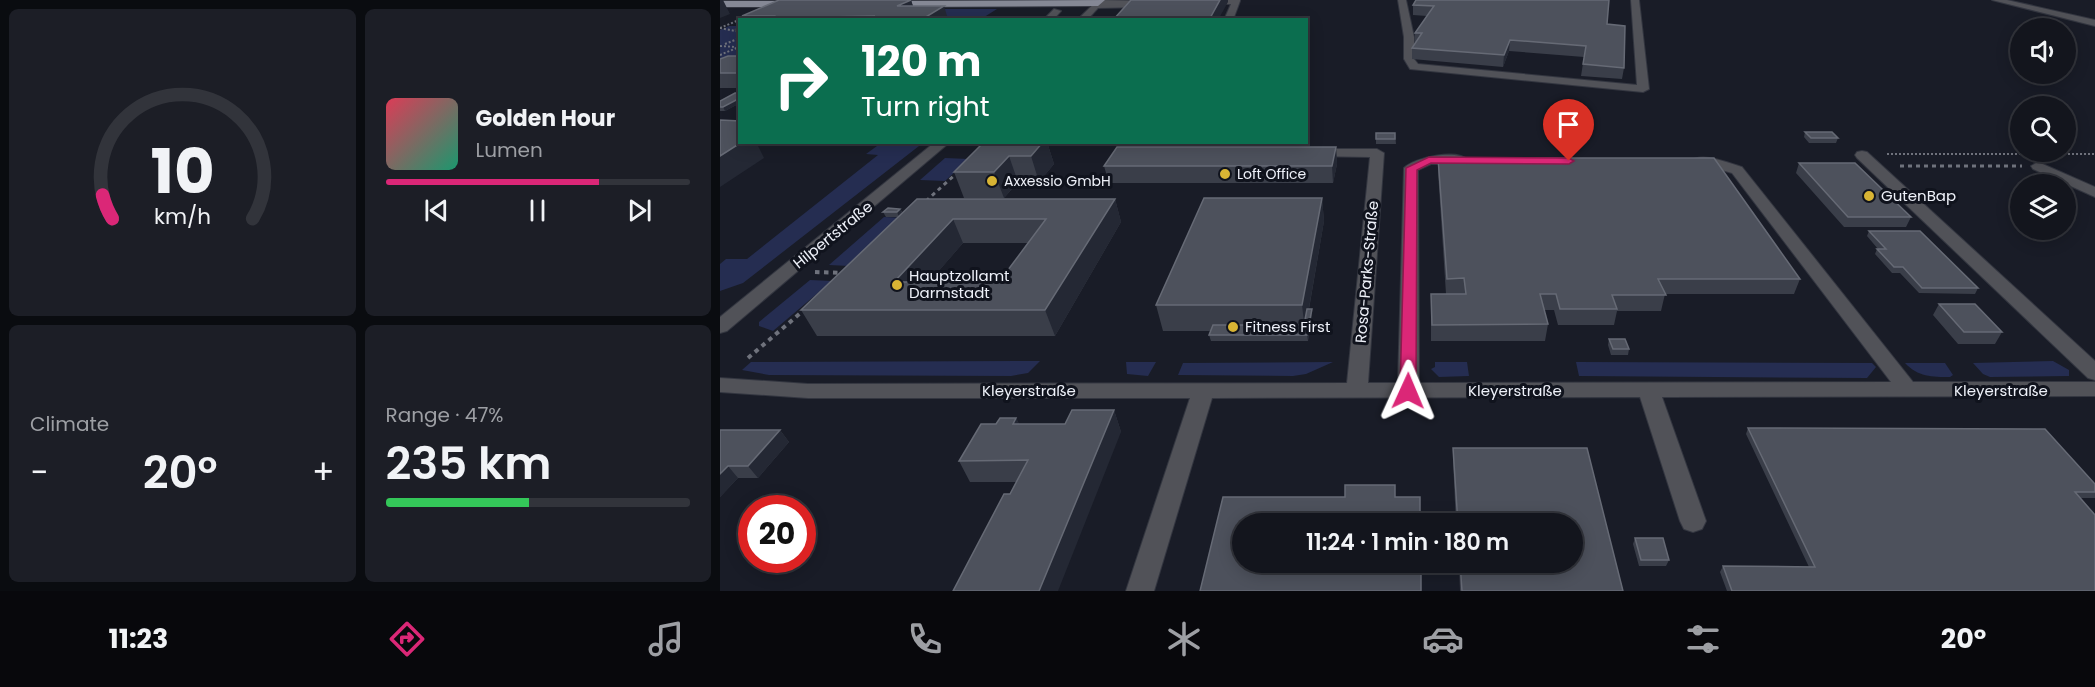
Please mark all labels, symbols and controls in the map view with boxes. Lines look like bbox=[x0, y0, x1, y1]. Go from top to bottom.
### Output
map controls bbox=[2010, 18, 2076, 240]
button: sound bbox=[2010, 18, 2076, 84]
text: 120 m bbox=[861, 32, 982, 91]
icon: right bbox=[762, 42, 840, 120]
text: Turn right bbox=[861, 88, 990, 125]
button: search bbox=[2010, 96, 2076, 162]
pin bbox=[1543, 99, 1594, 161]
text: Golden Hour bbox=[476, 103, 615, 134]
icon: arrive bbox=[1552, 108, 1585, 141]
text: 10 bbox=[150, 128, 214, 216]
text: Lumen bbox=[476, 136, 543, 164]
place label: Loft Office bbox=[1237, 164, 1307, 184]
marker: Loft Office bbox=[1218, 167, 1232, 181]
place label: Axxessio GmbH bbox=[1004, 171, 1111, 191]
marker: Axxessio GmbH bbox=[985, 174, 999, 188]
button: layers bbox=[2010, 174, 2076, 240]
place label: GutenBap bbox=[1881, 185, 1956, 206]
marker: GutenBap bbox=[1862, 189, 1876, 203]
icon: previous bbox=[420, 194, 453, 227]
icon: pause bbox=[521, 194, 554, 227]
icon: next bbox=[623, 194, 656, 227]
street label: Hilpertstraße bbox=[788, 196, 877, 273]
street label: Rosa-Parks-Straße bbox=[1350, 200, 1383, 344]
text: km/h bbox=[154, 202, 211, 233]
place label: Hauptzollamt Darmstadt bbox=[909, 265, 1010, 303]
marker: Hauptzollamt Darmstadt bbox=[890, 278, 904, 292]
place label: Fitness First bbox=[1245, 316, 1330, 337]
marker: Fitness First bbox=[1226, 320, 1240, 334]
position arrow bbox=[1376, 359, 1440, 423]
street label: Kleyerstraße bbox=[982, 380, 1076, 401]
street label: Kleyerstraße bbox=[1468, 380, 1562, 401]
street label: Kleyerstraße bbox=[1954, 380, 2048, 401]
text: Range · 47% bbox=[386, 401, 504, 429]
text: Climate bbox=[30, 410, 109, 438]
text: 235 km bbox=[386, 432, 551, 495]
text: 20° bbox=[143, 441, 218, 504]
text: − bbox=[30, 449, 48, 496]
text: + bbox=[312, 449, 335, 496]
speed limit sign: 20 bbox=[738, 495, 816, 573]
text: 11:24 · 1 min · 180 m bbox=[1306, 527, 1509, 558]
icon: directions bbox=[386, 618, 428, 660]
icon: music bbox=[645, 618, 687, 660]
icon: phone bbox=[904, 618, 946, 660]
icon: climate bbox=[1163, 618, 1205, 660]
icon: car bbox=[1422, 618, 1464, 660]
icon: filters bbox=[1682, 618, 1724, 660]
text: 11:23 bbox=[109, 620, 168, 657]
text: 20° bbox=[1941, 620, 1986, 657]

